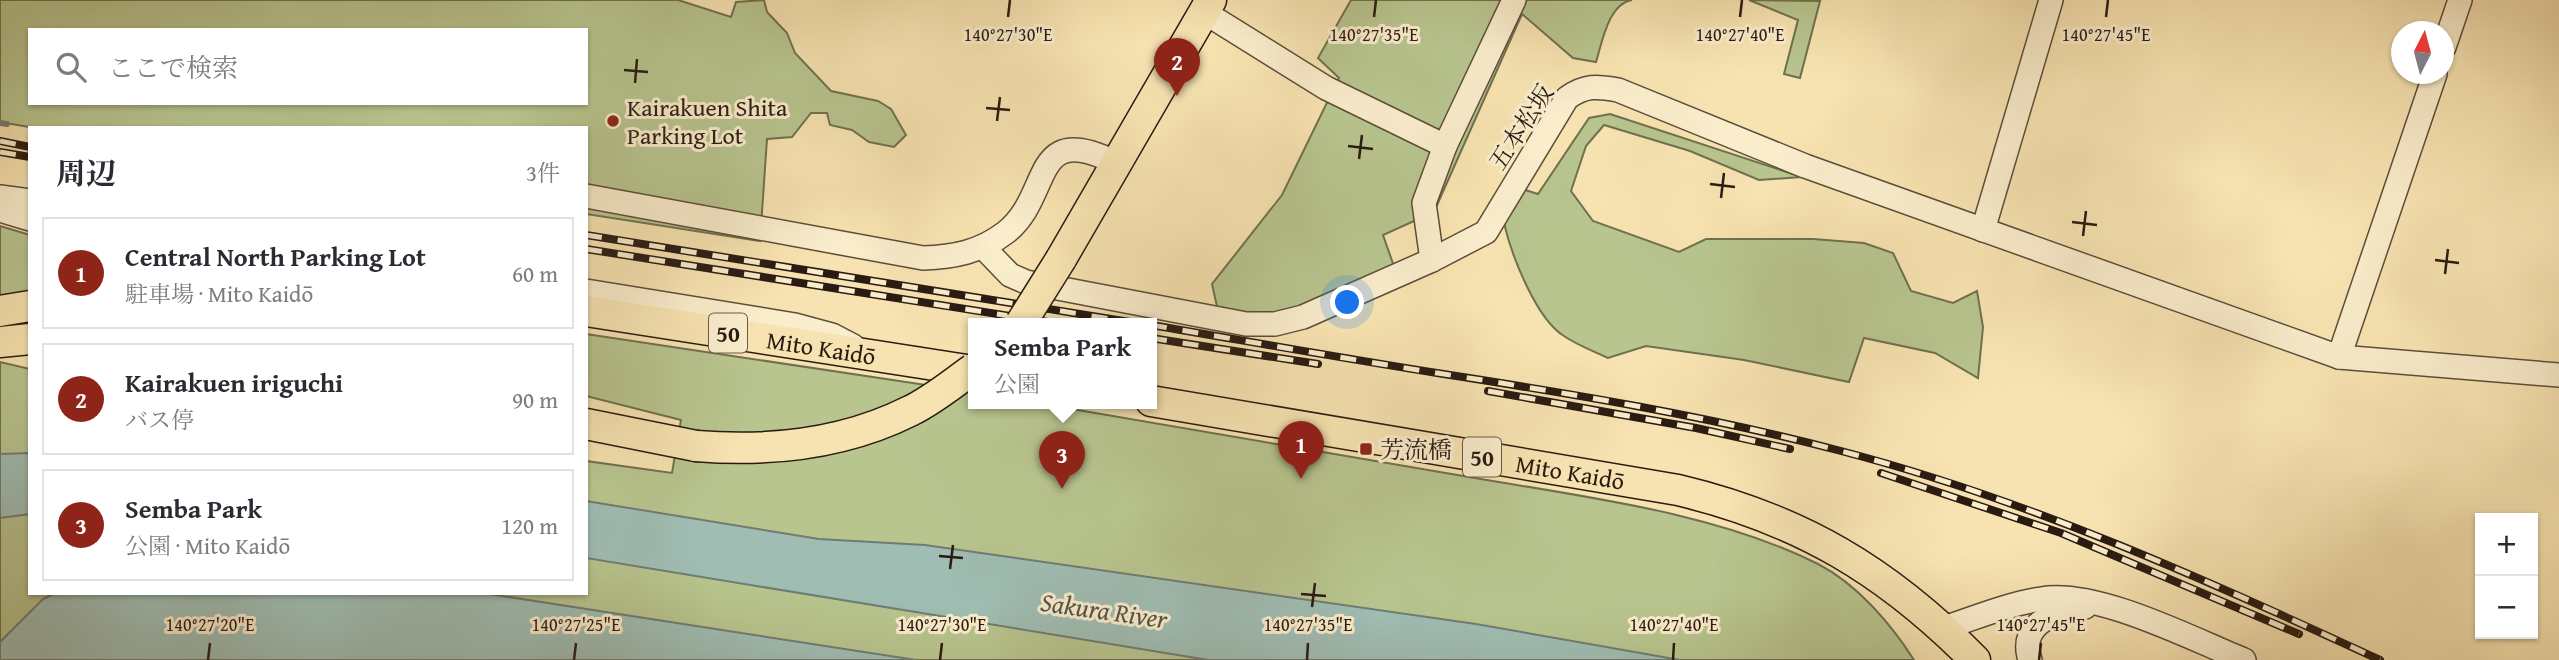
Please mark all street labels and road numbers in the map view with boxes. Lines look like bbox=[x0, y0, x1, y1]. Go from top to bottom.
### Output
street label: 五本松坂 bbox=[1480, 77, 1562, 177]
road number: 50 bbox=[709, 314, 747, 352]
street label: Mito Kaidō bbox=[764, 322, 878, 373]
road number: 50 bbox=[1463, 438, 1501, 477]
street label: Mito Kaidō bbox=[1513, 445, 1627, 498]

